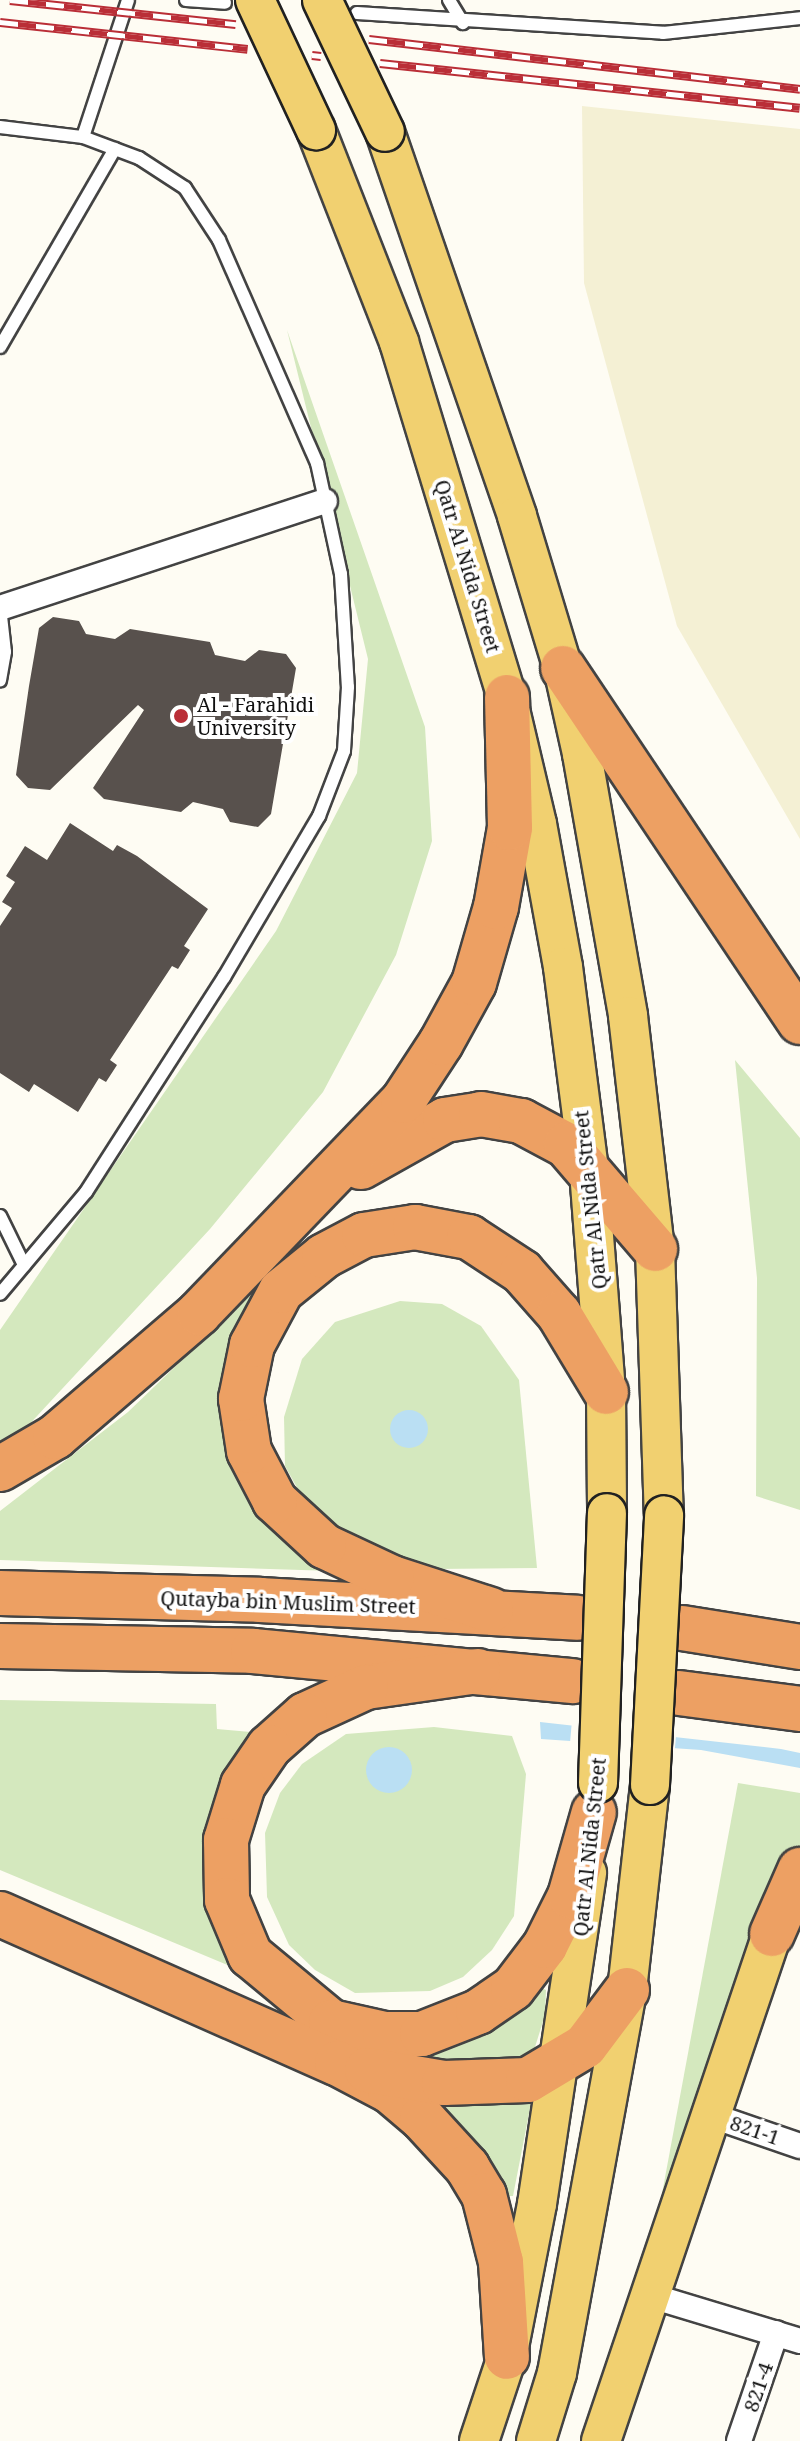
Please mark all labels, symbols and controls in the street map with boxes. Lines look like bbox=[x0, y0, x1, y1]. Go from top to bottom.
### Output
street label: Qatr Al Nida Street bbox=[430, 477, 506, 655]
place label: Al - Farahidi University bbox=[197, 692, 314, 739]
marker: Al - Farahidi University bbox=[172, 707, 190, 725]
street label: Qatr Al Nida Street bbox=[569, 1110, 611, 1290]
street label: Qutayba bin Muslim Street bbox=[160, 1586, 416, 1618]
street label: Qatr Al Nida Street bbox=[568, 1757, 610, 1937]
street label: 821-1 bbox=[727, 2110, 783, 2150]
street label: 821-4 bbox=[738, 2359, 778, 2415]

